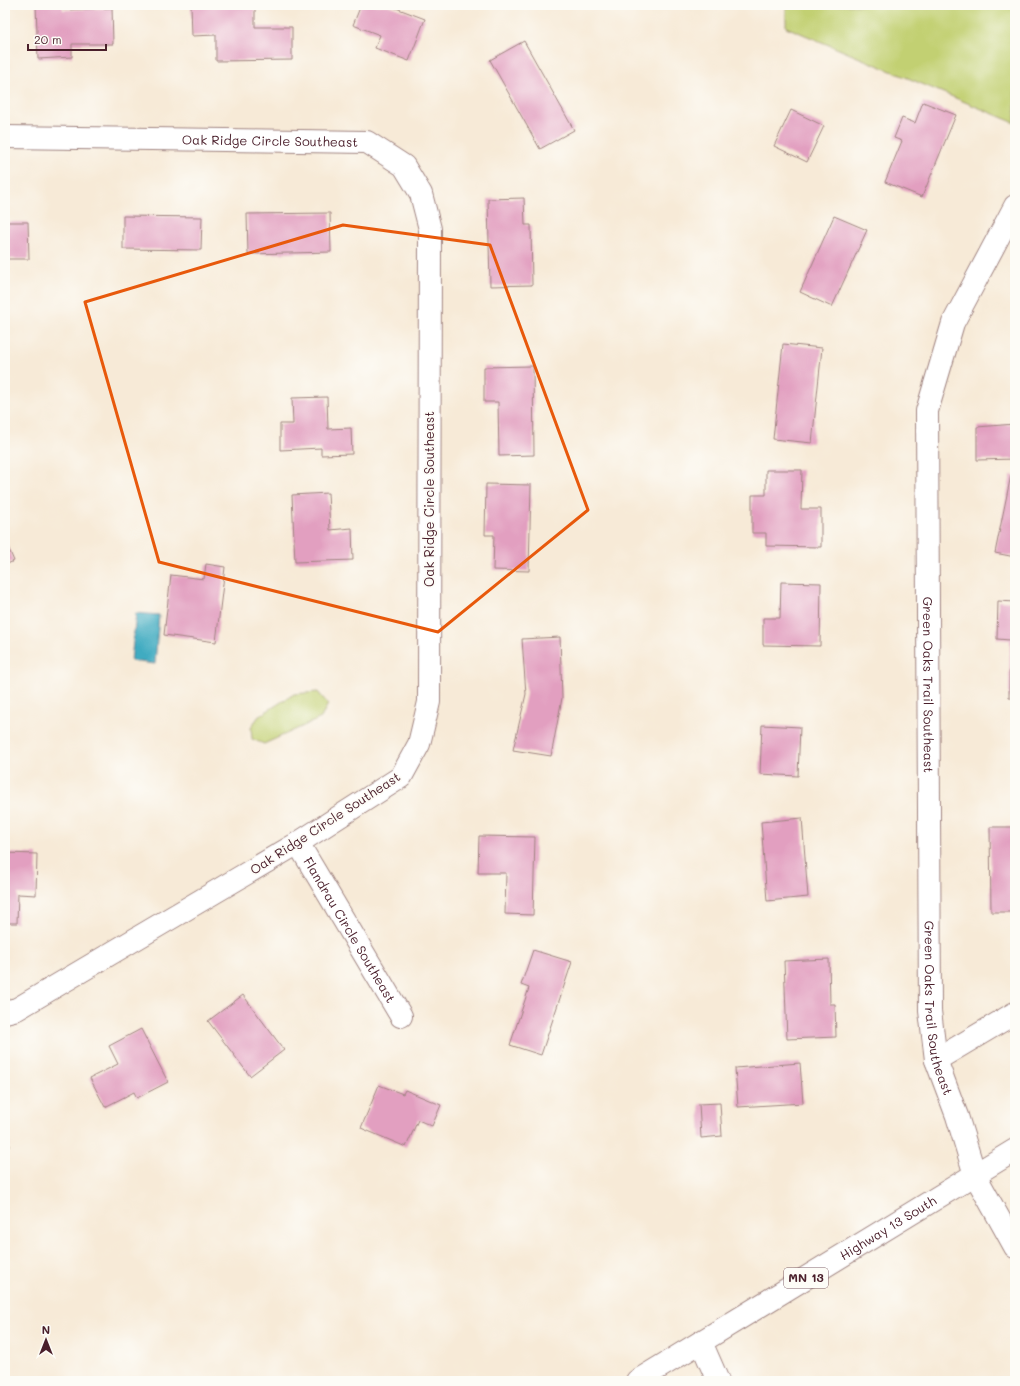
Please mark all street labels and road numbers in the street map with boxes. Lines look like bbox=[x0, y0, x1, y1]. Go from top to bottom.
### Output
street label: Oak Ridge Circle Southeast bbox=[182, 130, 359, 150]
street label: Oak Ridge Circle Southeast bbox=[420, 411, 437, 587]
street label: Green Oaks Trail Southeast bbox=[920, 597, 938, 773]
street label: Oak Ridge Circle Southeast bbox=[246, 767, 403, 878]
street label: Flandrau Circle Southeast bbox=[300, 854, 400, 1006]
street label: Green Oaks Trail Southeast bbox=[922, 921, 957, 1097]
street label: Highway 13 South bbox=[836, 1191, 939, 1263]
road number: MN 13 bbox=[784, 1268, 828, 1288]

